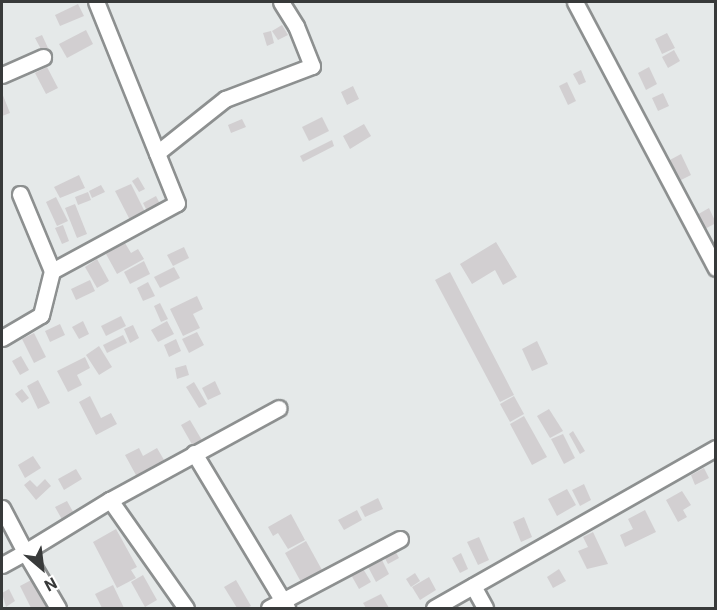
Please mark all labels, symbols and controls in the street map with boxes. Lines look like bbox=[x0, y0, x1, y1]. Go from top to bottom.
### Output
north arrow bbox=[12, 538, 72, 598]
text: N bbox=[41, 573, 60, 595]

